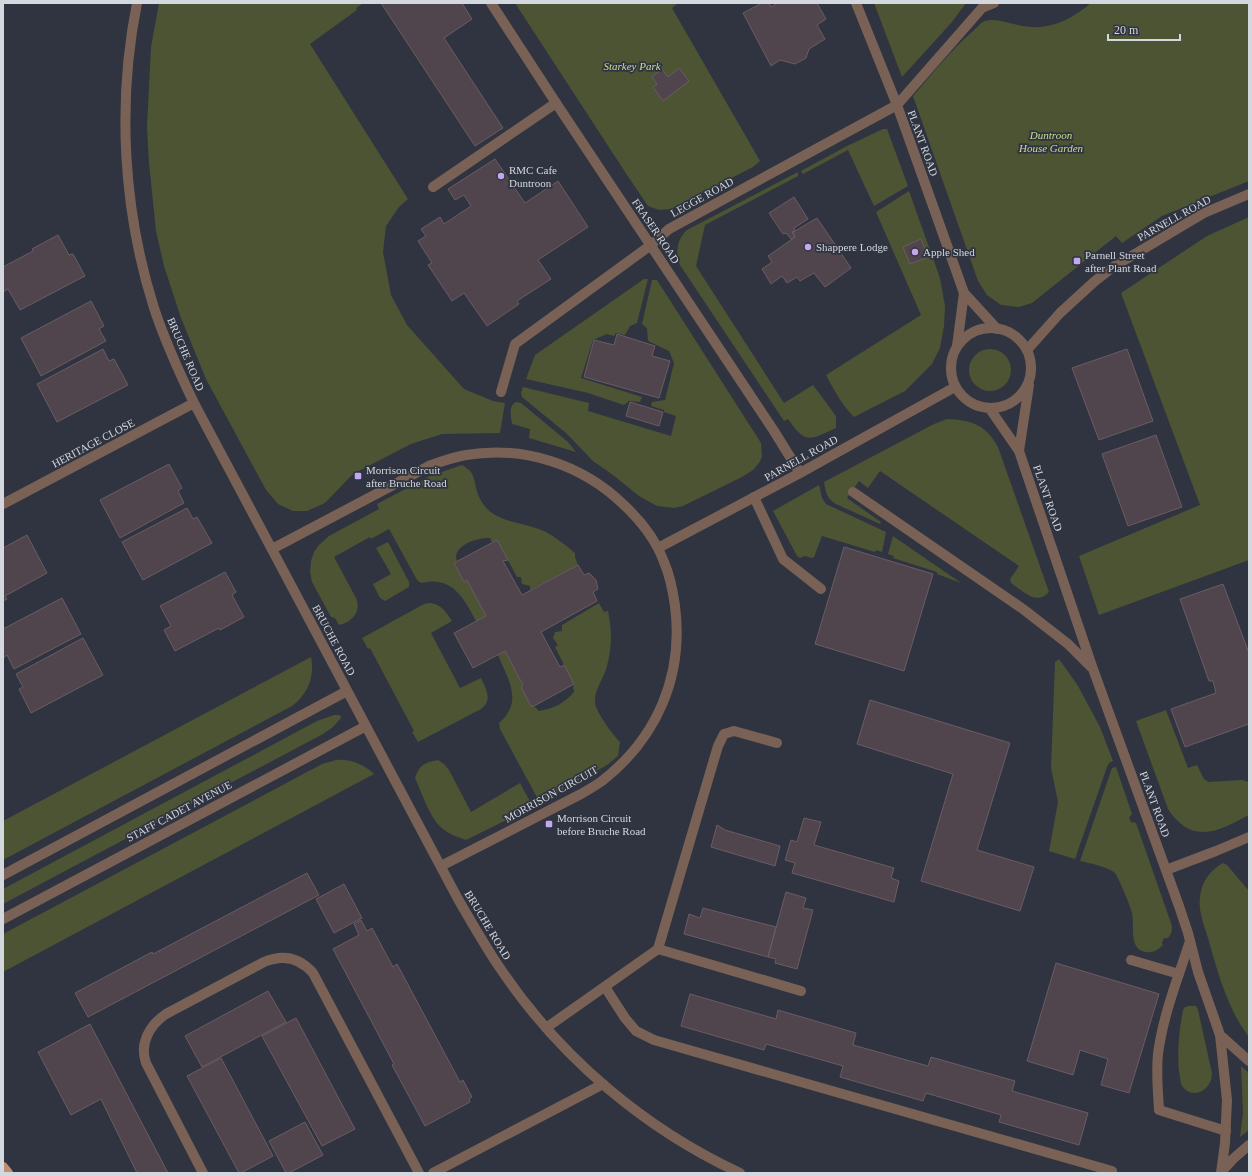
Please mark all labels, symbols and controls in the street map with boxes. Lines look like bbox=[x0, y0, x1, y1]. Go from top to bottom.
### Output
scale bar bbox=[1108, 16, 1180, 42]
text: 20 m bbox=[1114, 23, 1139, 37]
park label: Starkey Park bbox=[603, 60, 662, 72]
street label: PLANT ROAD bbox=[906, 108, 940, 178]
park label: Duntroon House Garden bbox=[1018, 129, 1084, 154]
place label: RMC Cafe Duntroon bbox=[509, 164, 557, 189]
marker: RMC Cafe Duntroon bbox=[496, 171, 506, 181]
street label: LEGGE ROAD bbox=[668, 175, 736, 219]
street label: PARNELL ROAD bbox=[1135, 193, 1213, 243]
street label: FRASER ROAD bbox=[630, 196, 682, 266]
place label: Shappere Lodge bbox=[816, 241, 888, 253]
marker: Shappere Lodge bbox=[803, 242, 813, 252]
place label: Apple Shed bbox=[923, 246, 975, 258]
marker: Apple Shed bbox=[910, 247, 920, 257]
place label: Parnell Street after Plant Road bbox=[1085, 249, 1157, 274]
marker: Parnell Street after Plant Road bbox=[1072, 256, 1082, 266]
street label: BRUCHE ROAD bbox=[165, 316, 207, 393]
street label: HERITAGE CLOSE bbox=[50, 416, 137, 470]
street label: PARNELL ROAD bbox=[762, 433, 840, 483]
street label: PLANT ROAD bbox=[1031, 463, 1065, 533]
place label: Morrison Circuit after Bruche Road bbox=[366, 464, 447, 489]
marker: Morrison Circuit after Bruche Road bbox=[353, 471, 363, 481]
street label: BRUCHE ROAD bbox=[310, 603, 358, 678]
street label: MORRISON CIRCUIT bbox=[502, 763, 600, 825]
street label: PLANT ROAD bbox=[1138, 769, 1172, 839]
street label: STAFF CADET AVENUE bbox=[124, 778, 234, 844]
place label: Morrison Circuit before Bruche Road bbox=[557, 812, 646, 837]
marker: Morrison Circuit before Bruche Road bbox=[544, 819, 554, 829]
street label: BRUCHE ROAD bbox=[463, 888, 513, 962]

